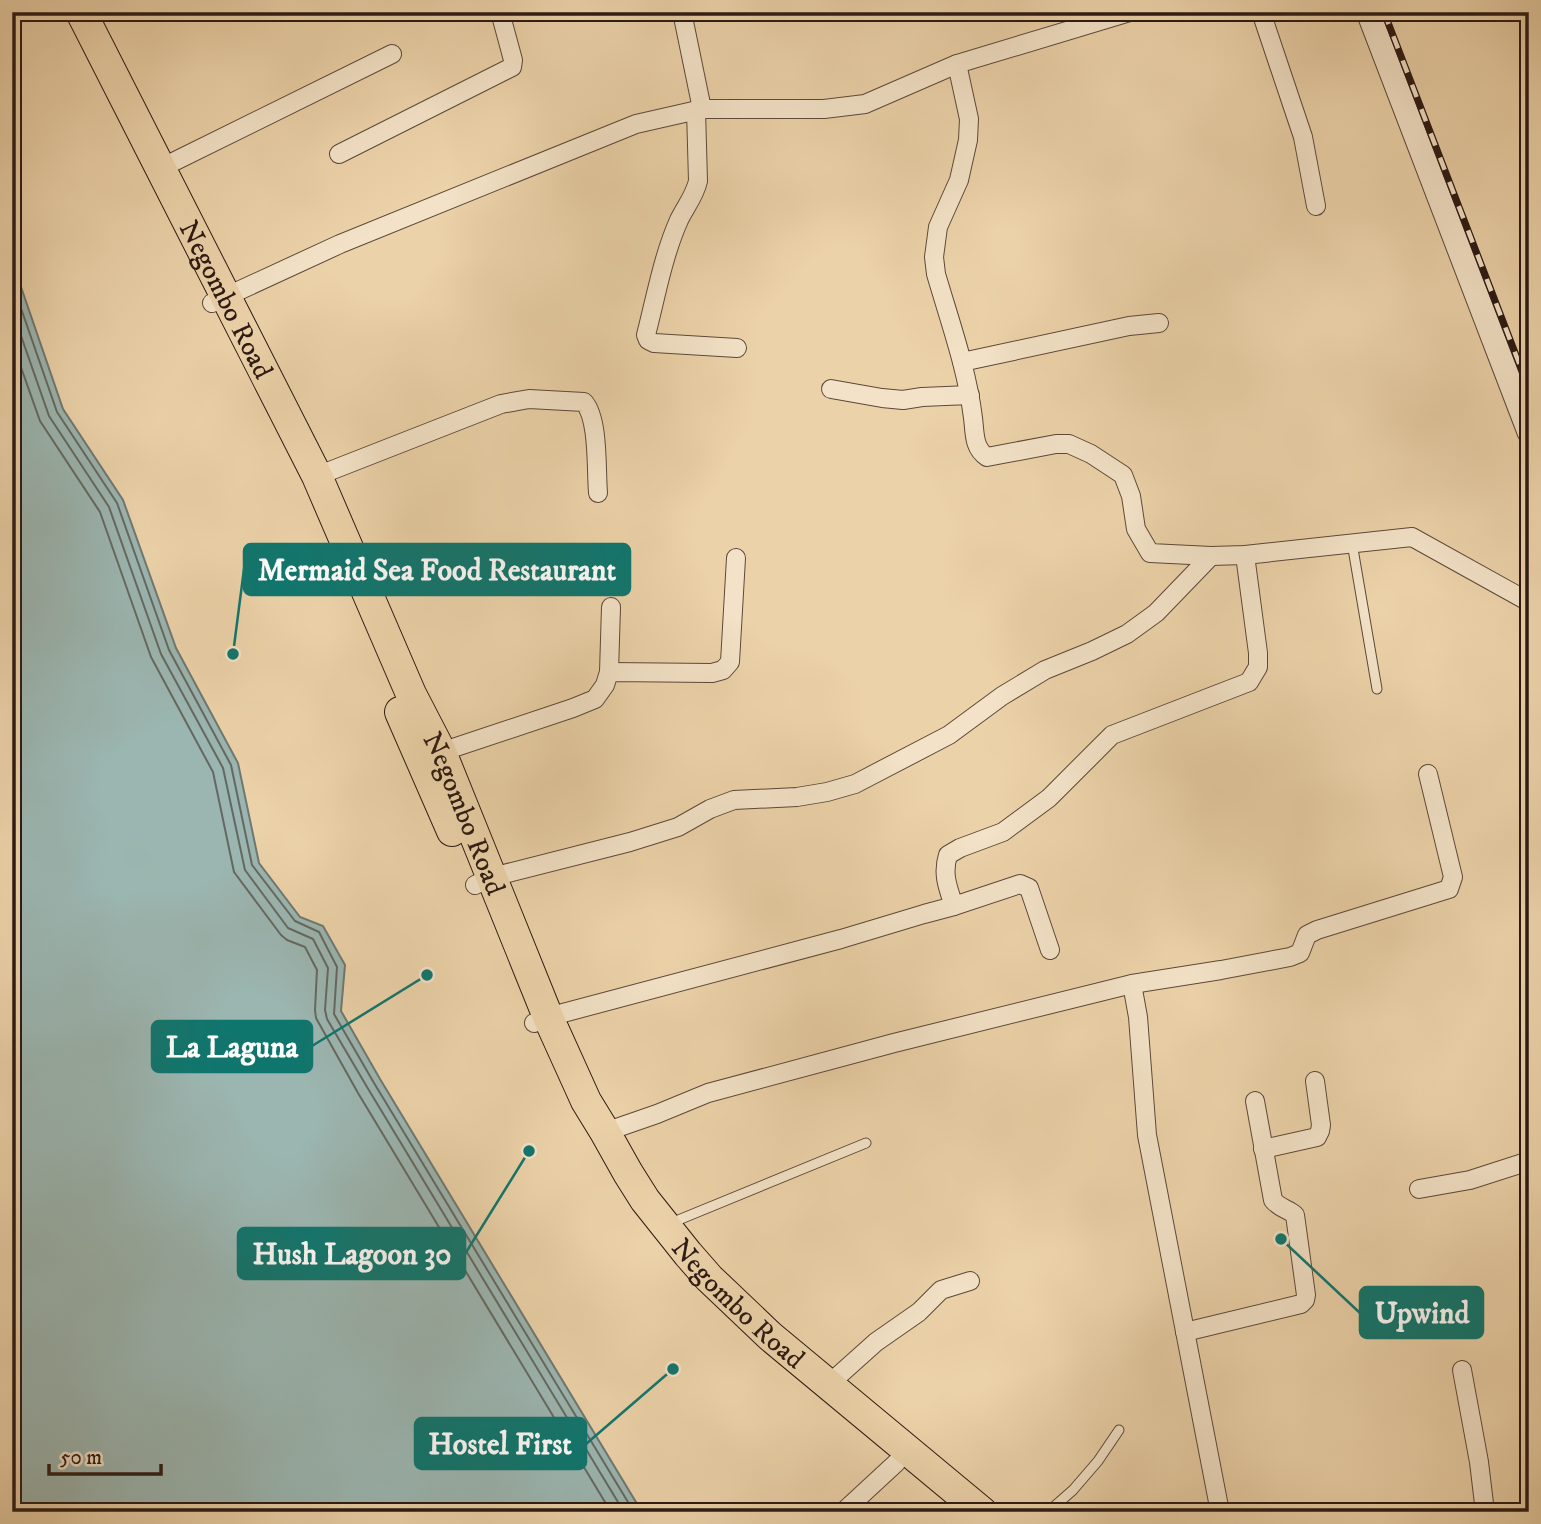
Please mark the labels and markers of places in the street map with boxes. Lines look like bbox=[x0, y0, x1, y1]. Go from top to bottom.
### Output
callout: Mermaid Sea Food Restaurant bbox=[244, 544, 630, 595]
callout: La Laguna bbox=[152, 1021, 312, 1072]
callout: Hush Lagoon 30 bbox=[238, 1228, 465, 1279]
callout: Upwind bbox=[1360, 1287, 1483, 1338]
callout: Hostel First bbox=[415, 1418, 586, 1469]

